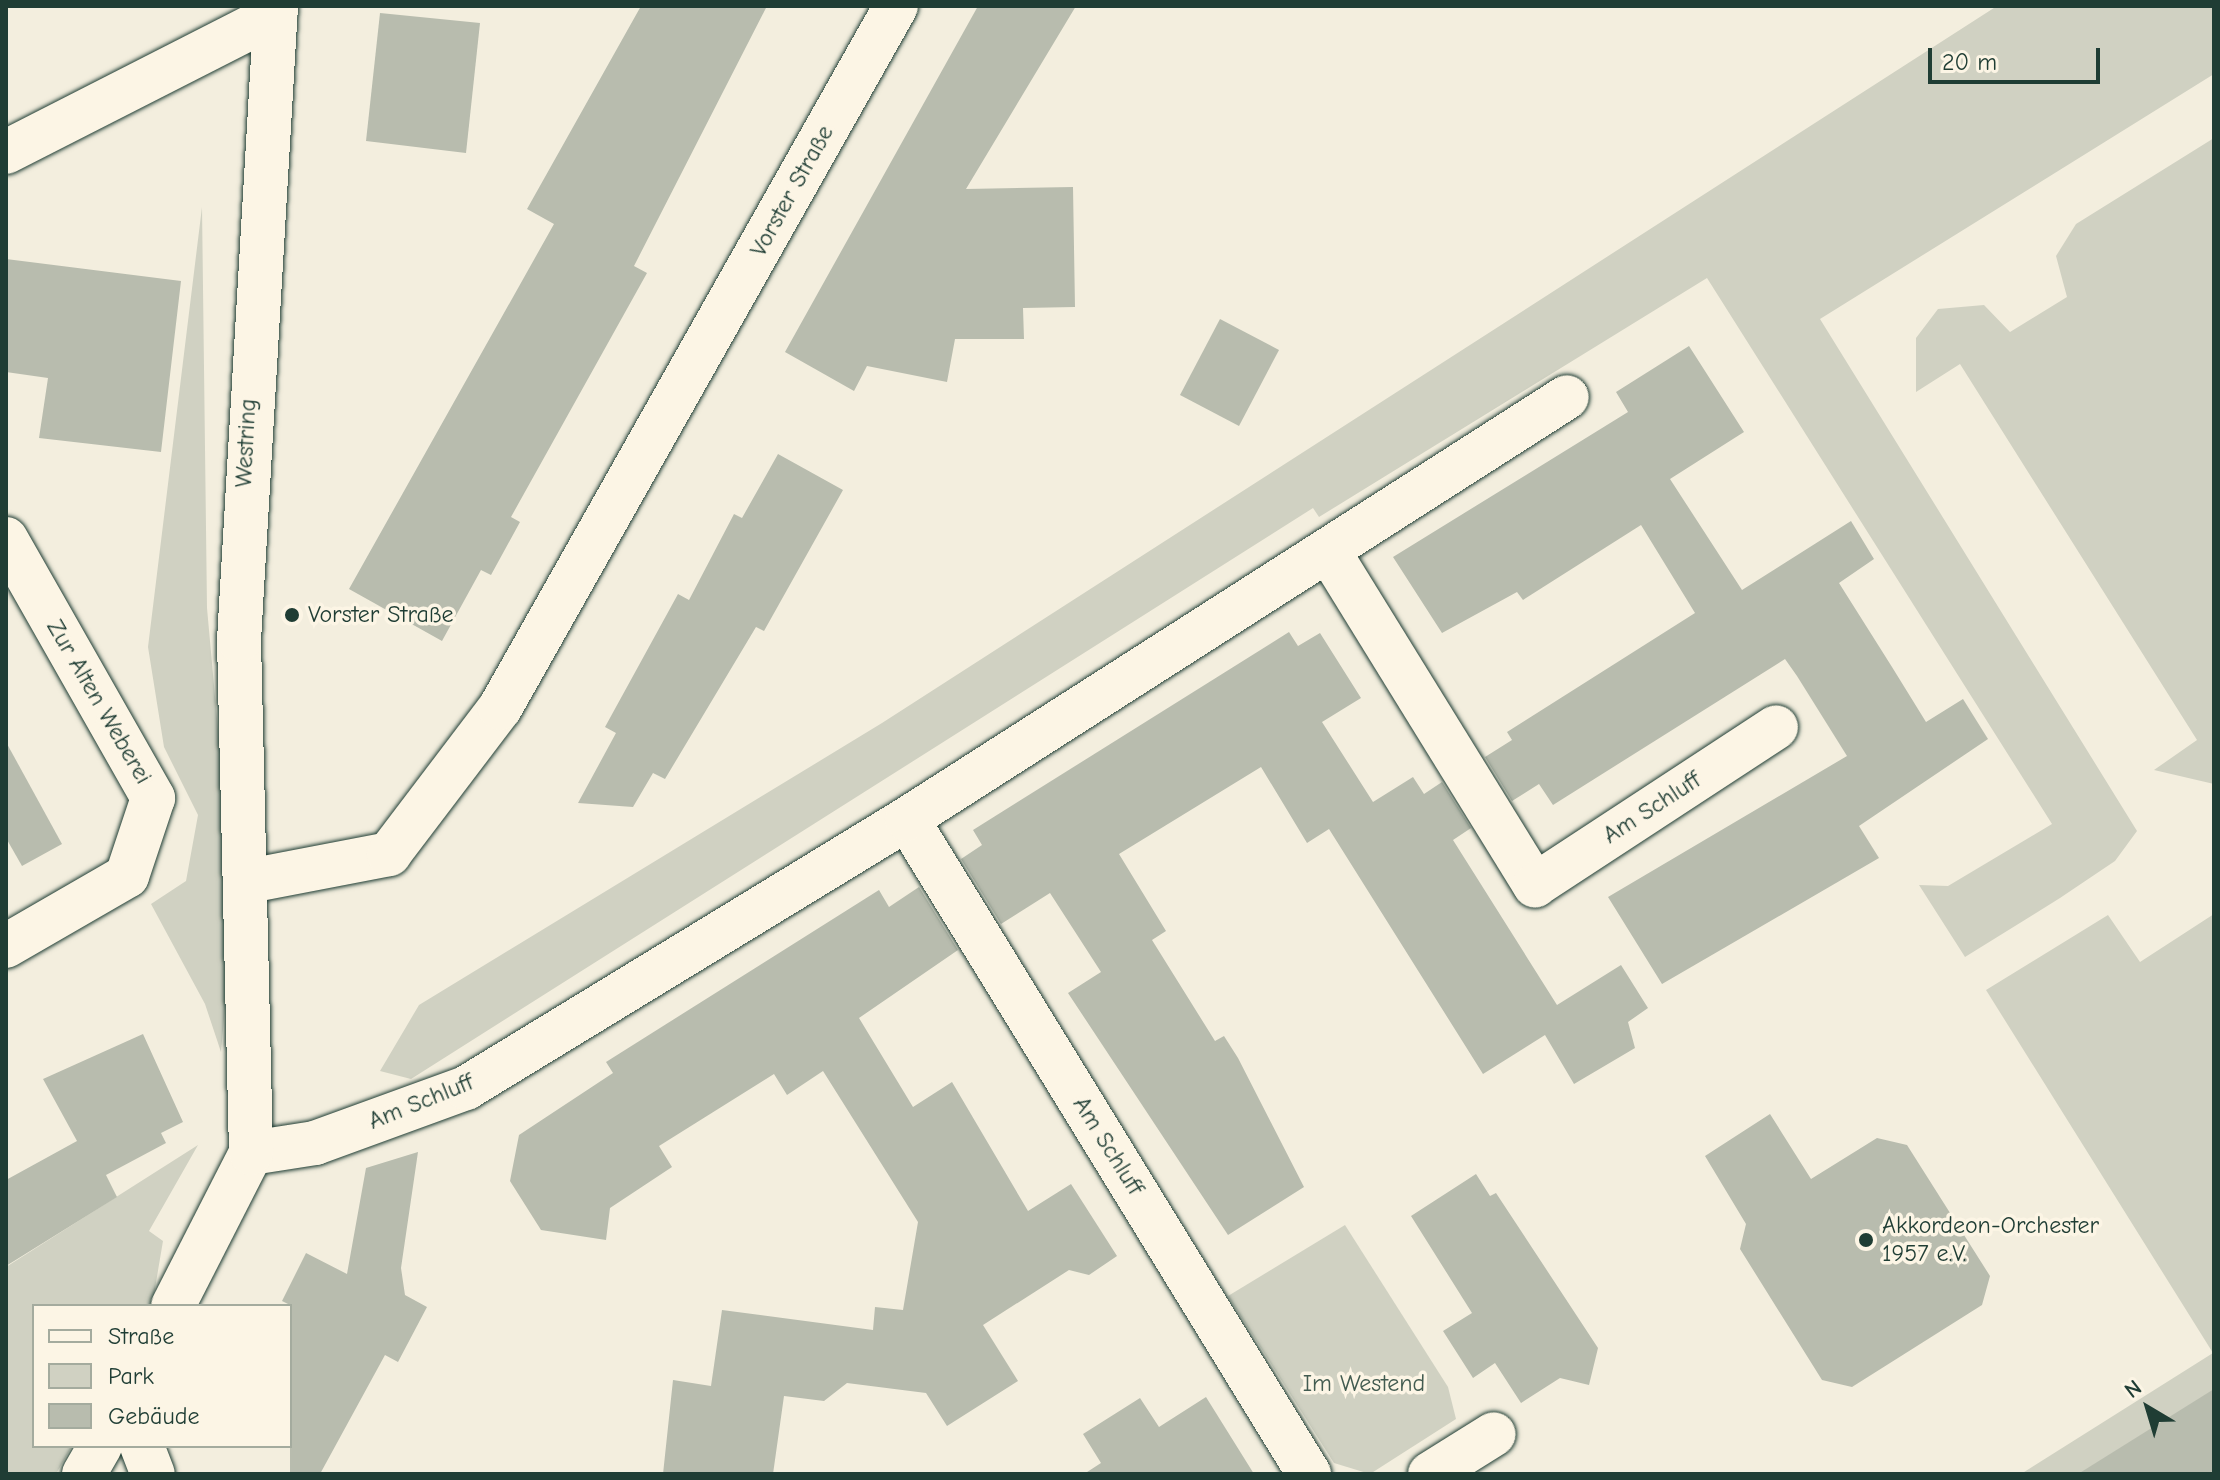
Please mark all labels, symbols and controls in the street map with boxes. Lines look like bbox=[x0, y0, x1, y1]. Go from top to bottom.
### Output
scale bar bbox=[1932, 32, 2104, 82]
text: 20 m bbox=[1942, 48, 1997, 76]
street label: Vorster Straße bbox=[744, 120, 840, 262]
street label: Westring bbox=[229, 398, 263, 488]
place label: Vorster Straße bbox=[308, 601, 454, 629]
marker: Vorster Straße bbox=[283, 606, 301, 624]
street label: Zur Alten Weberei bbox=[40, 615, 158, 789]
street label: Am Schluff bbox=[1598, 766, 1706, 850]
street label: Am Schluff bbox=[364, 1068, 478, 1136]
street label: Am Schluff bbox=[1067, 1092, 1149, 1200]
place label: Akkordeon-Orchester 1957 e.V. bbox=[1882, 1212, 2099, 1268]
marker: Akkordeon-Orchester 1957 e.V. bbox=[1857, 1231, 1875, 1249]
legend bbox=[32, 1304, 292, 1448]
text: Straße bbox=[108, 1322, 174, 1350]
text: Park bbox=[108, 1362, 154, 1390]
north arrow bbox=[2108, 1368, 2188, 1448]
park label: Im Westend bbox=[1303, 1370, 1425, 1398]
text: N bbox=[2120, 1374, 2147, 1404]
text: Gebäude bbox=[108, 1402, 199, 1430]

